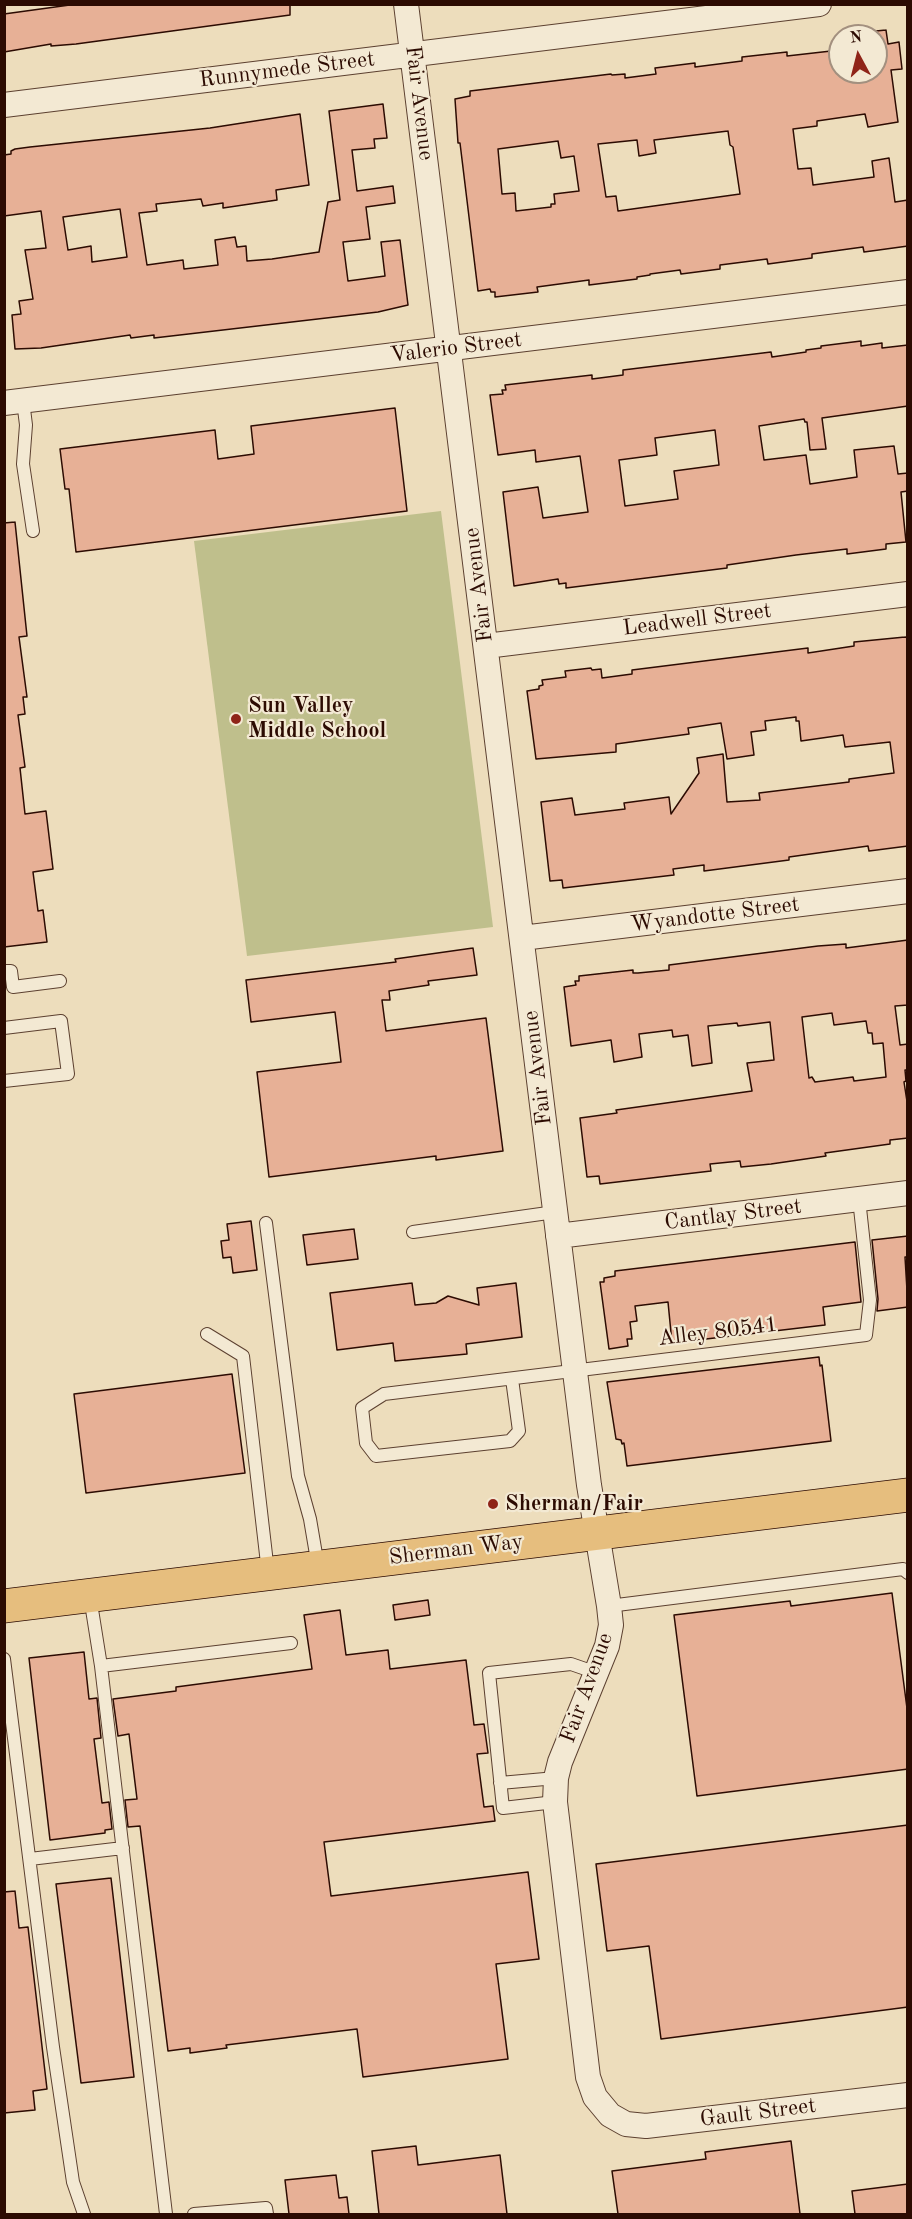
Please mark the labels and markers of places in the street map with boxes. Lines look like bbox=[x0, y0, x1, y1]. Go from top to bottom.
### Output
place label: Sun Valley Middle School bbox=[248, 693, 386, 744]
marker: Sun Valley Middle School bbox=[229, 712, 243, 726]
place label: Sherman/Fair bbox=[505, 1491, 643, 1517]
marker: Sherman/Fair bbox=[486, 1497, 500, 1511]

